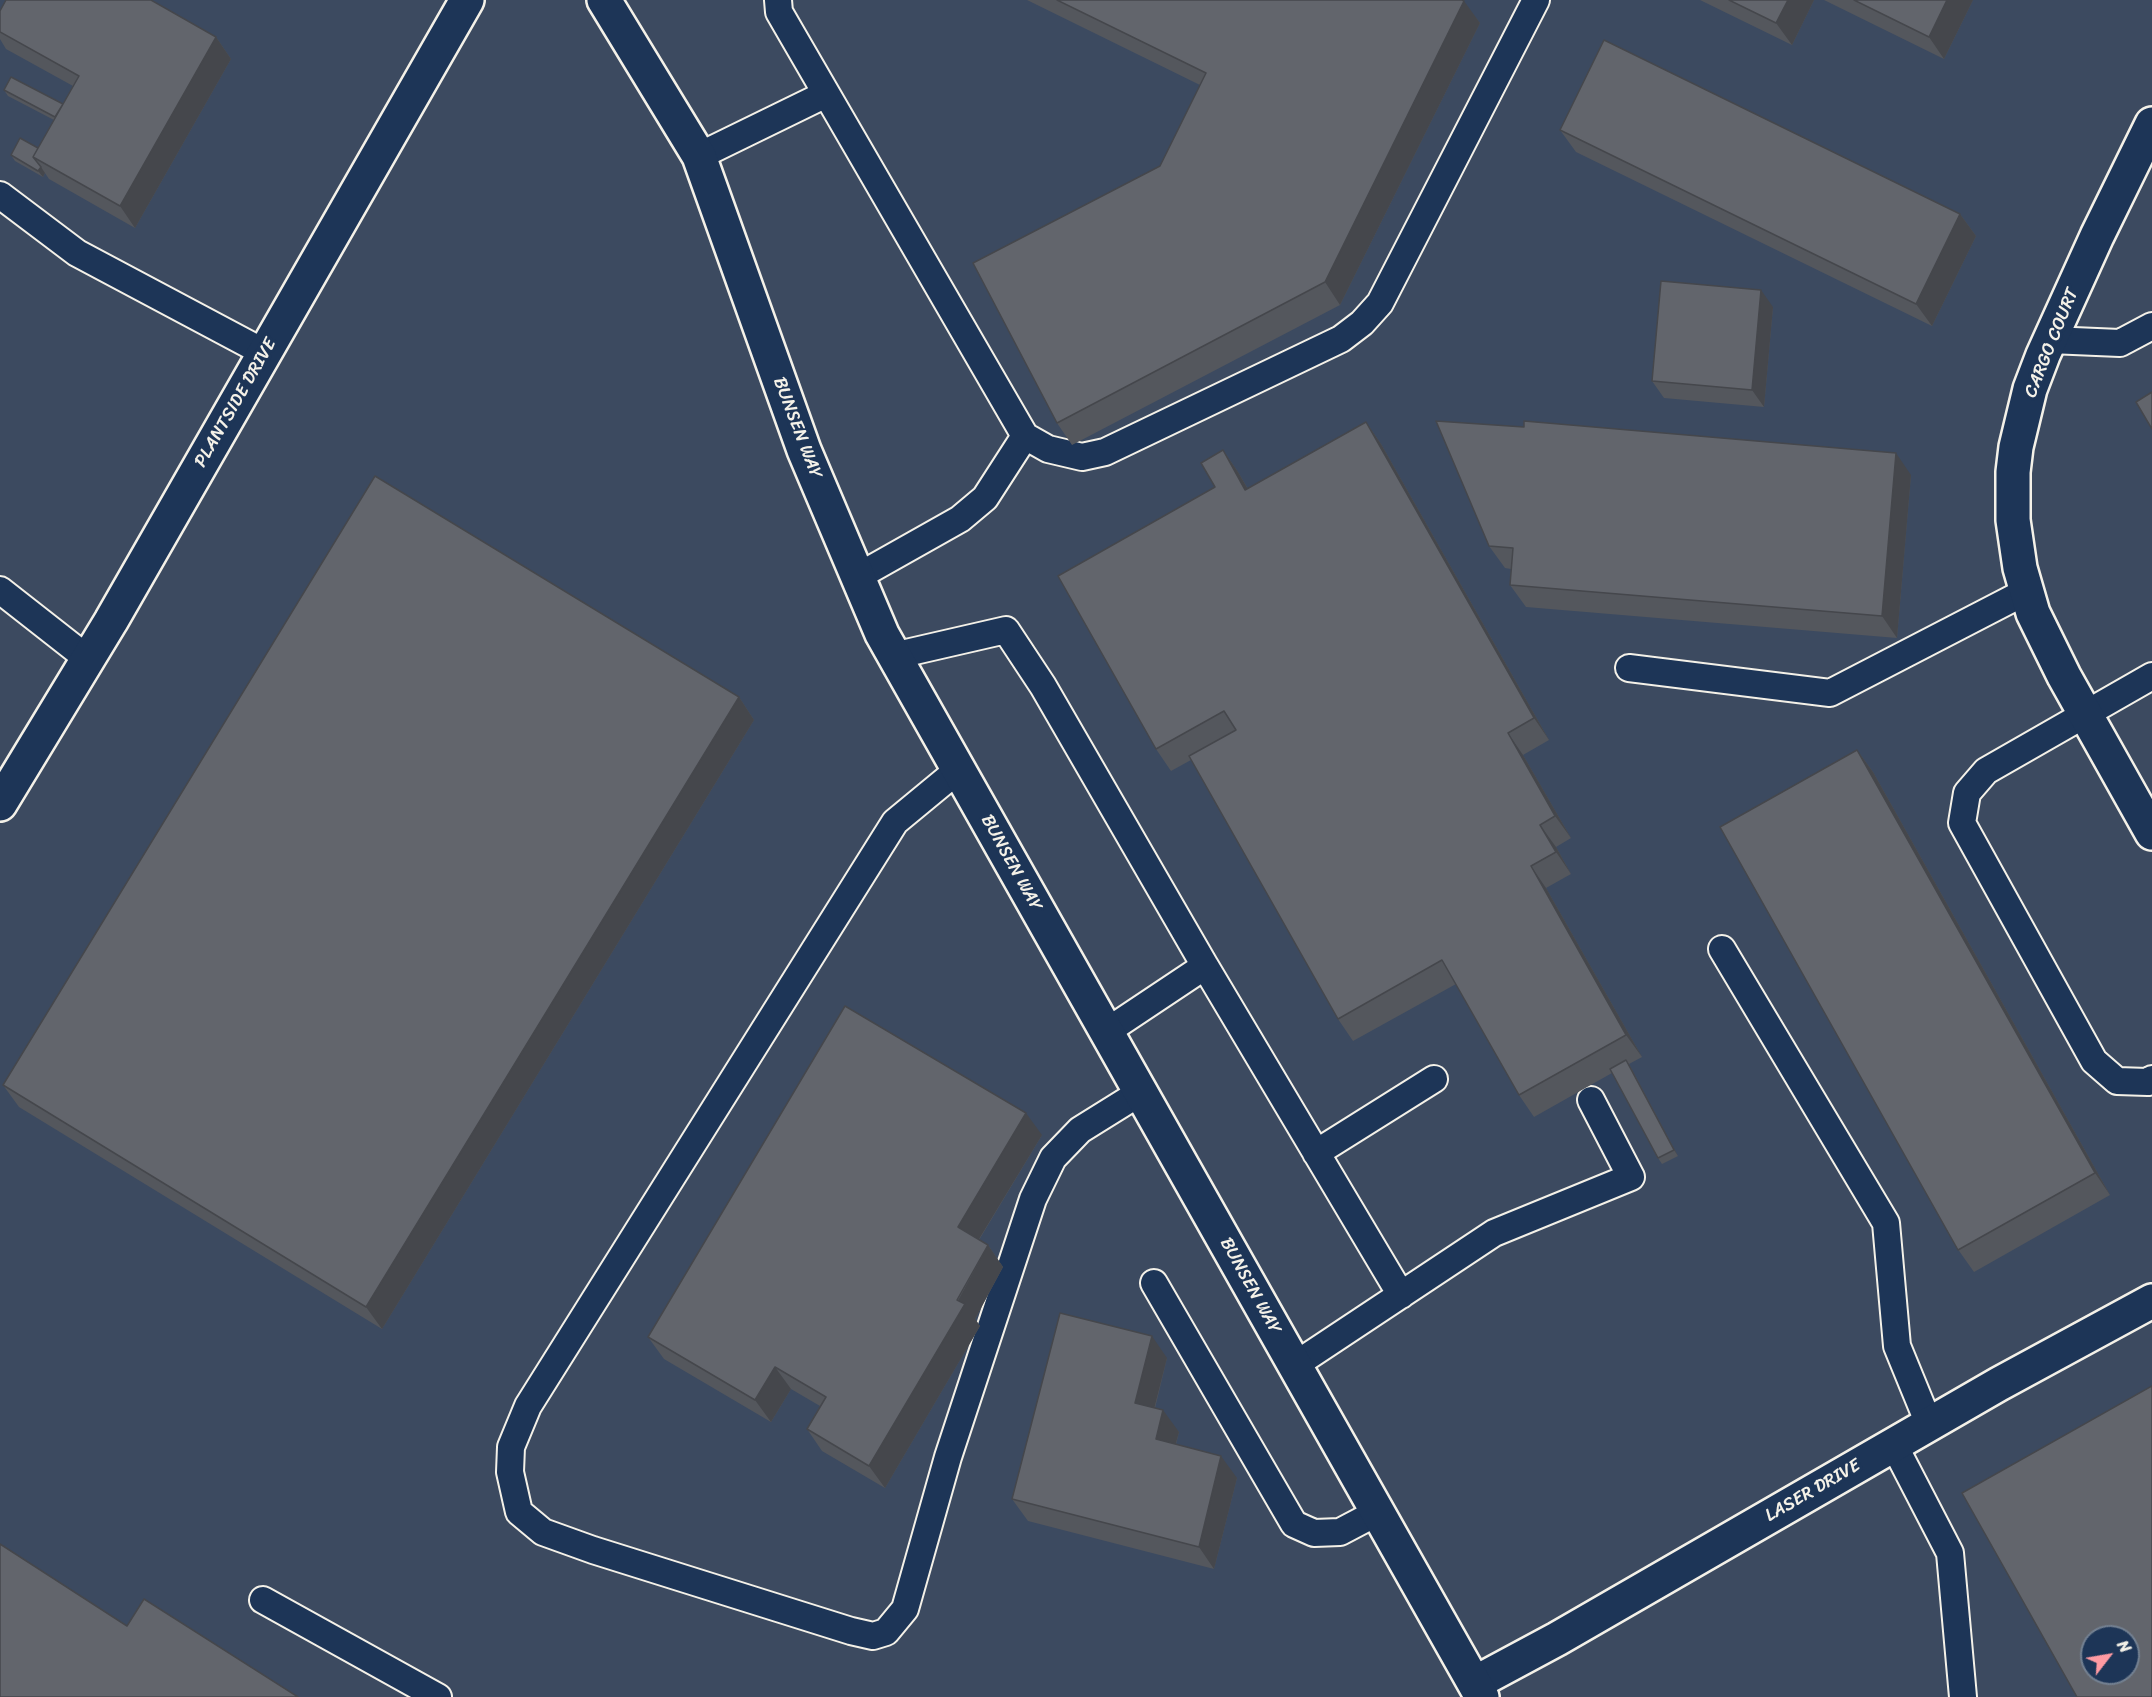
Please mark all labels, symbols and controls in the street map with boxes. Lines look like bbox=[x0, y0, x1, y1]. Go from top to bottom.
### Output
street label: CARGO COURT bbox=[2020, 285, 2084, 401]
street label: PLANTSIDE DRIVE bbox=[190, 335, 282, 471]
street label: BUNSEN WAY bbox=[768, 374, 826, 482]
street label: BUNSEN WAY bbox=[976, 811, 1046, 915]
street label: BUNSEN WAY bbox=[1215, 1234, 1285, 1338]
street label: LASER DRIVE bbox=[1762, 1455, 1864, 1527]
north arrow bbox=[2080, 1625, 2140, 1685]
text: N bbox=[2109, 1634, 2139, 1659]

